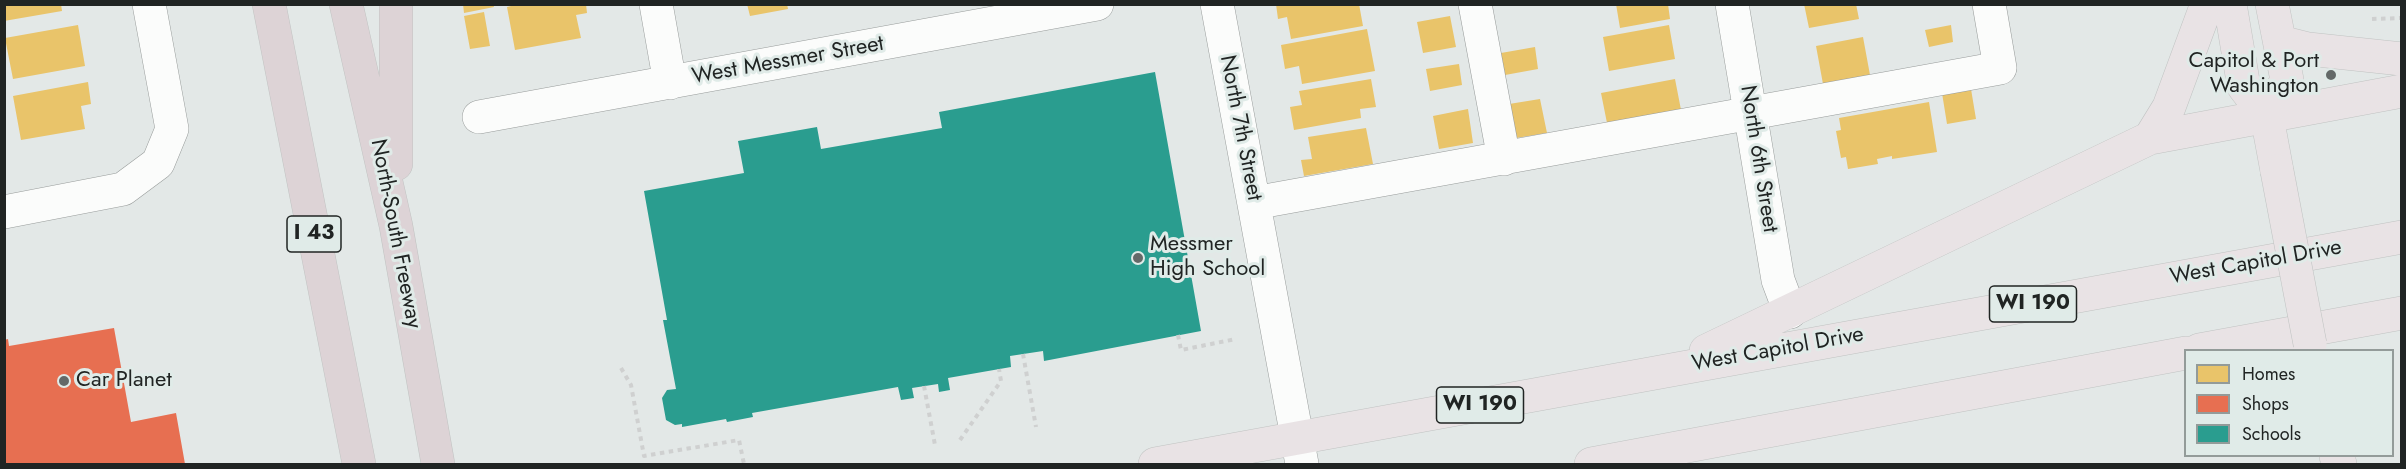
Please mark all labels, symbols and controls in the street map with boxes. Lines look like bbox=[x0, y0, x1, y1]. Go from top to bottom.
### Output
street label: West Messmer Street bbox=[690, 31, 886, 91]
place label: Capitol & Port Washington bbox=[2188, 49, 2319, 100]
street label: North 7th Street bbox=[1213, 53, 1267, 203]
marker: Capitol & Port Washington bbox=[2324, 68, 2338, 82]
street label: North 6th Street bbox=[1733, 84, 1783, 234]
street label: North-South Freeway bbox=[364, 137, 426, 331]
road number: I 43 bbox=[287, 216, 341, 252]
place label: Messmer High School bbox=[1150, 232, 1265, 284]
street label: West Capitol Drive bbox=[2168, 235, 2344, 291]
marker: Messmer High School bbox=[1131, 251, 1145, 265]
road number: WI 190 bbox=[1990, 286, 2076, 322]
street label: West Capitol Drive bbox=[1690, 322, 1866, 378]
legend bbox=[2184, 349, 2394, 457]
text: Homes bbox=[2242, 361, 2295, 387]
place label: Car Planet bbox=[76, 368, 172, 394]
marker: Car Planet bbox=[57, 374, 71, 388]
road number: WI 190 bbox=[1436, 387, 1524, 423]
text: Shops bbox=[2242, 391, 2289, 417]
text: Schools bbox=[2242, 421, 2301, 447]

